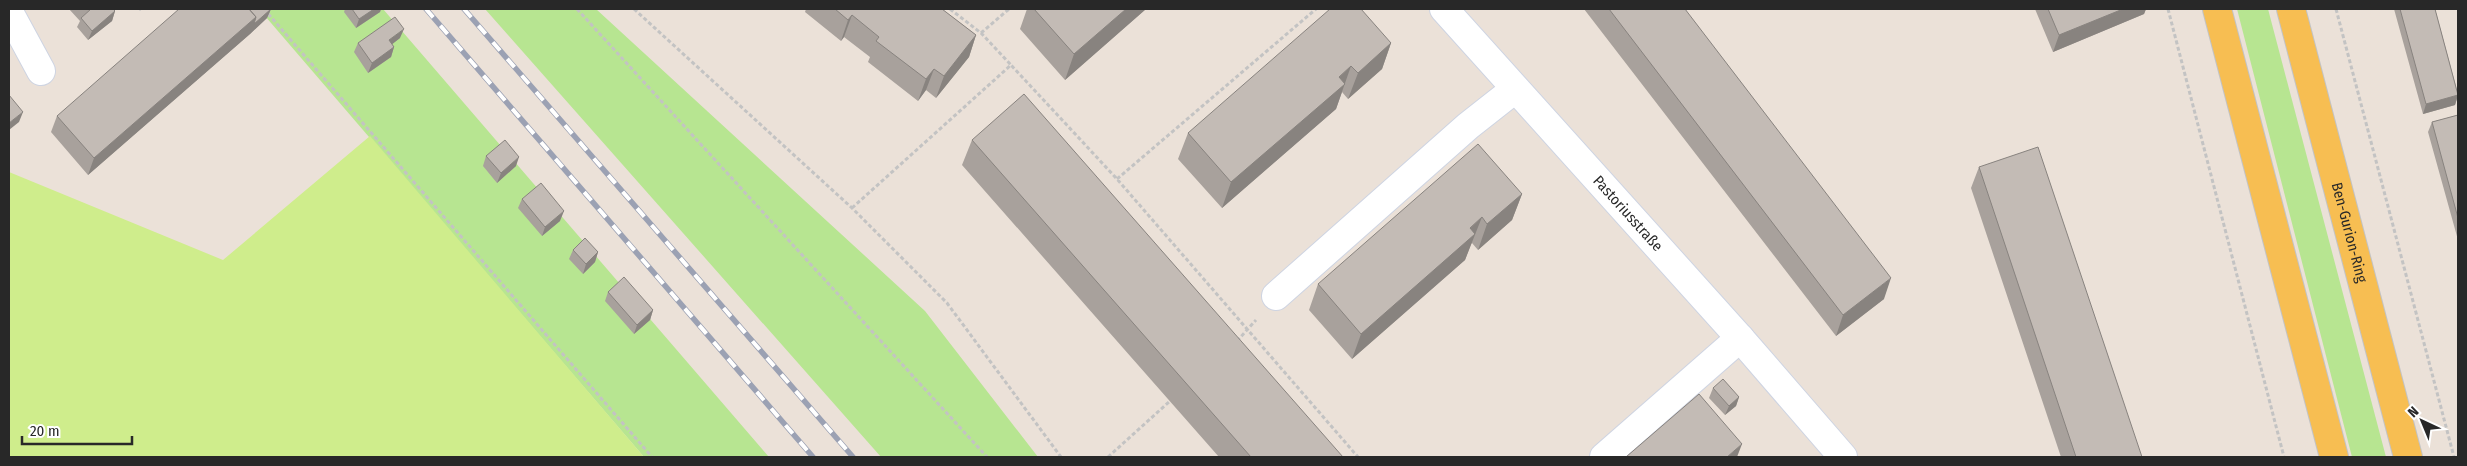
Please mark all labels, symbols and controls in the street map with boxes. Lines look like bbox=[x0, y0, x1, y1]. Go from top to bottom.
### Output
street label: Pastoriusstraße bbox=[1589, 172, 1667, 255]
street label: Ben-Gurion-Ring bbox=[2328, 180, 2371, 285]
north arrow bbox=[2397, 396, 2447, 446]
text: N bbox=[2404, 403, 2422, 421]
scale bar bbox=[22, 414, 132, 446]
text: 20 m bbox=[30, 422, 60, 440]

